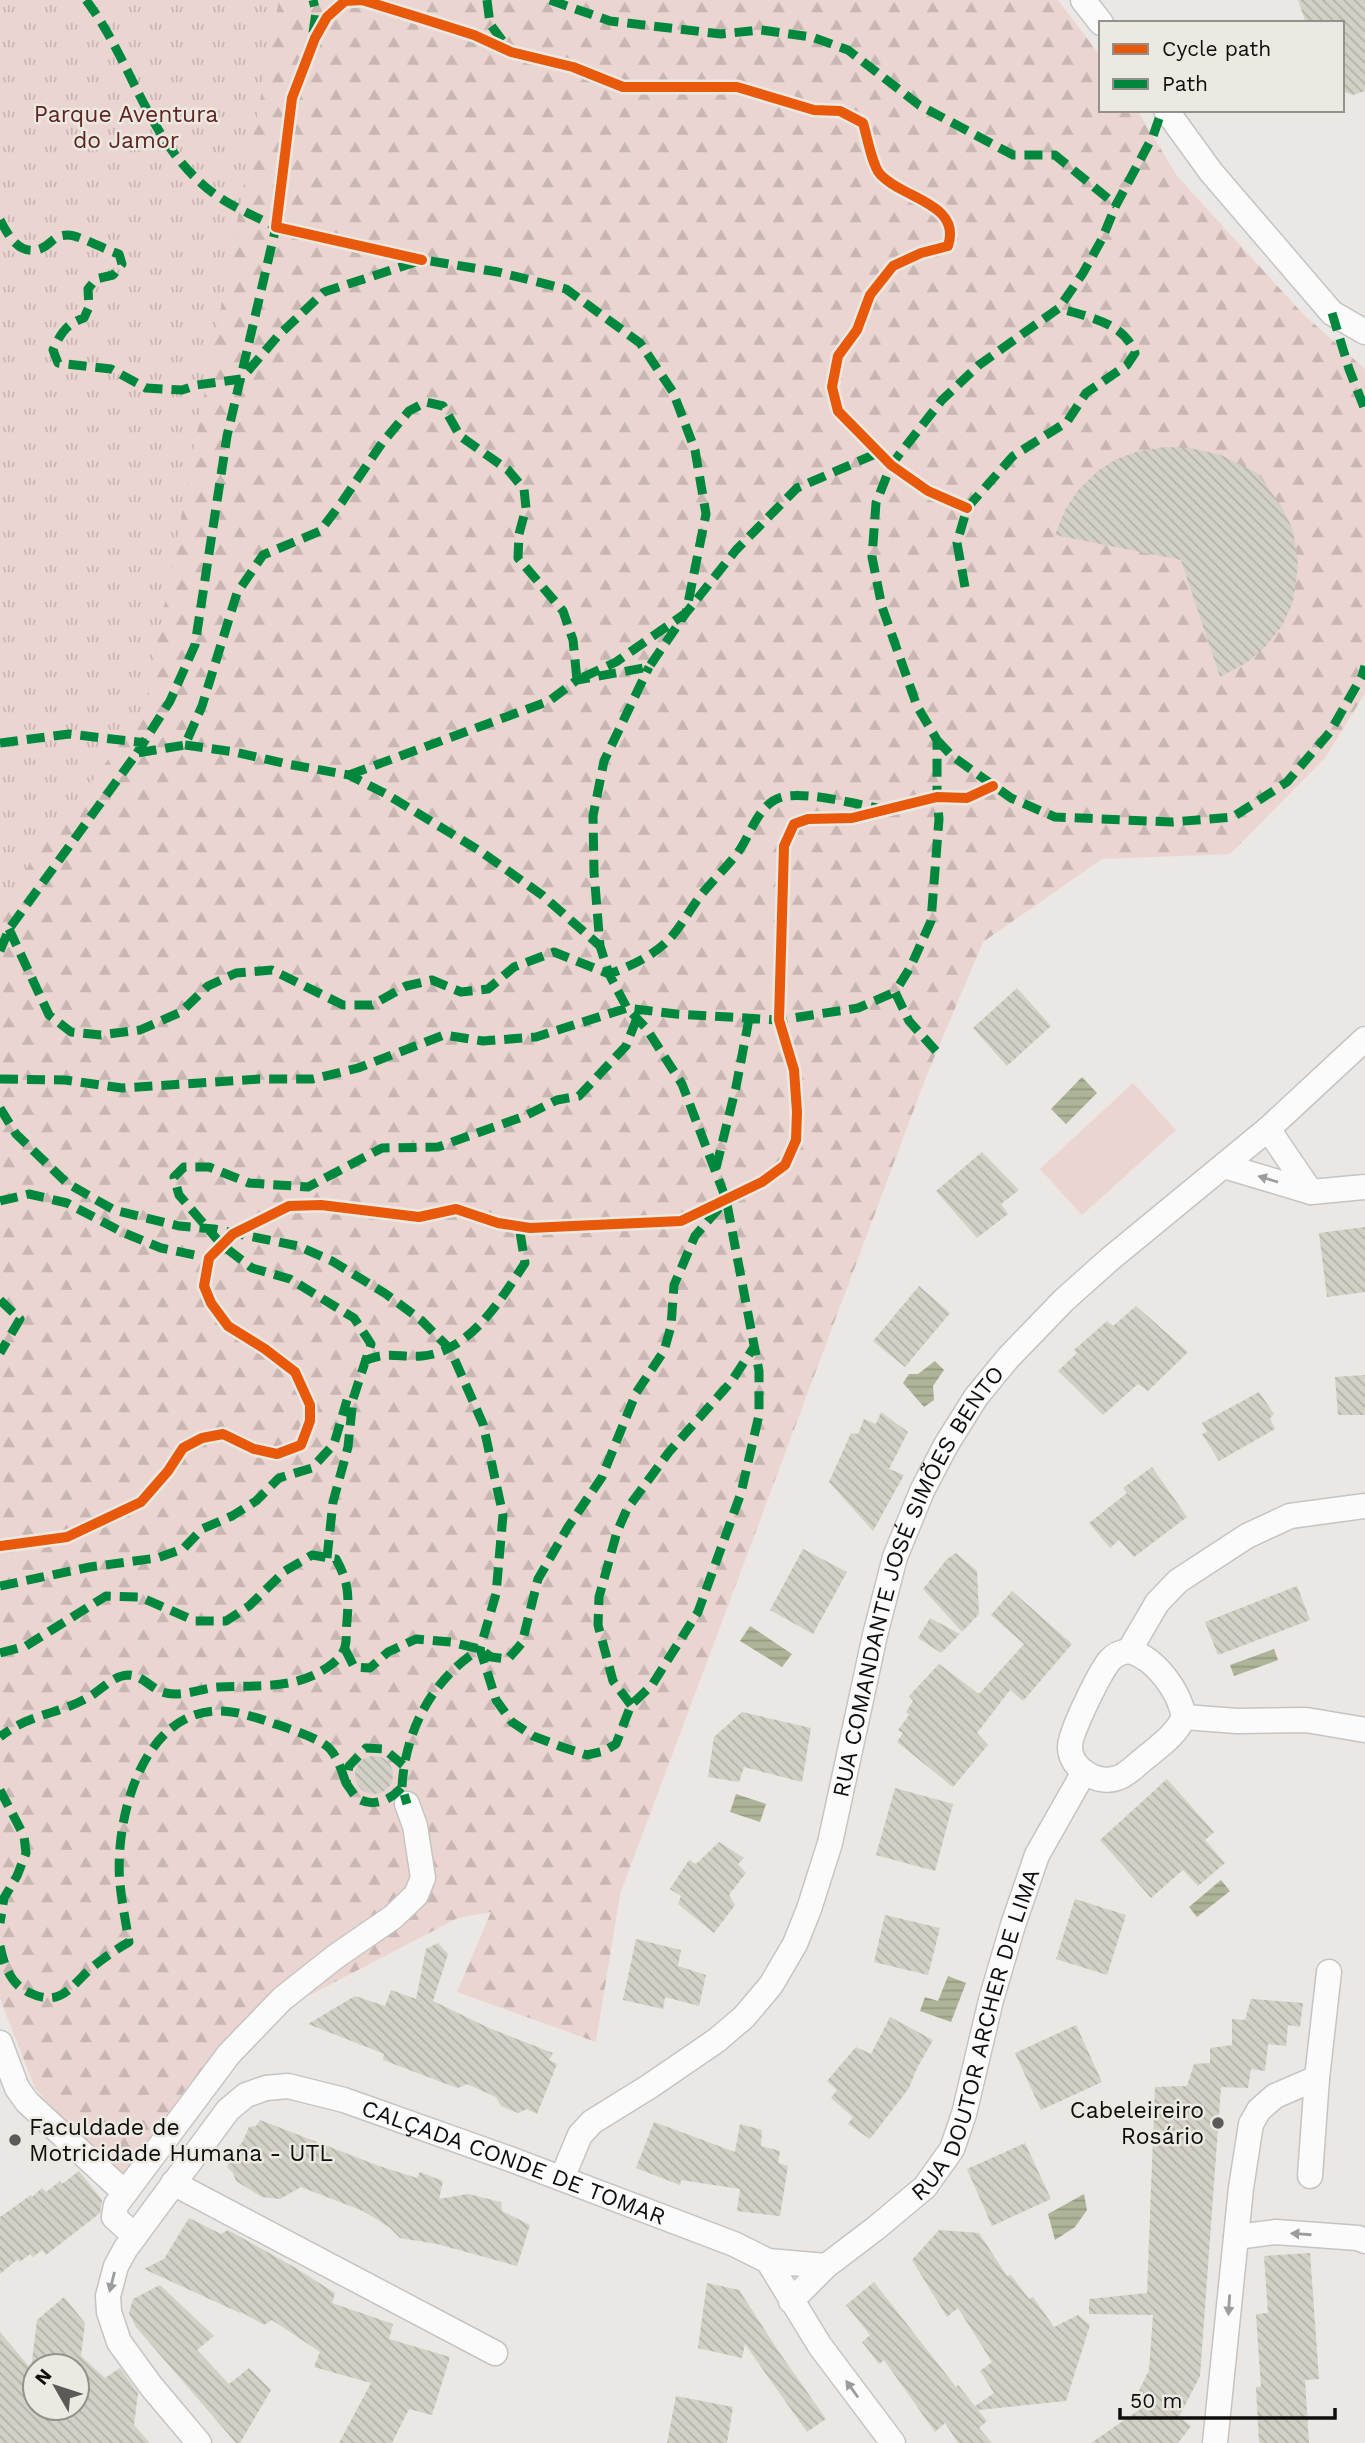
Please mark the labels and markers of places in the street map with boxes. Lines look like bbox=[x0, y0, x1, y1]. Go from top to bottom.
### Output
place label: Cabeleireiro Rosário bbox=[1070, 2097, 1204, 2150]
place label: Faculdade de Motricidade Humana - UTL bbox=[29, 2114, 333, 2167]
marker: Cabeleireiro Rosário bbox=[1210, 2115, 1226, 2131]
marker: Faculdade de Motricidade Humana - UTL bbox=[7, 2132, 23, 2148]

